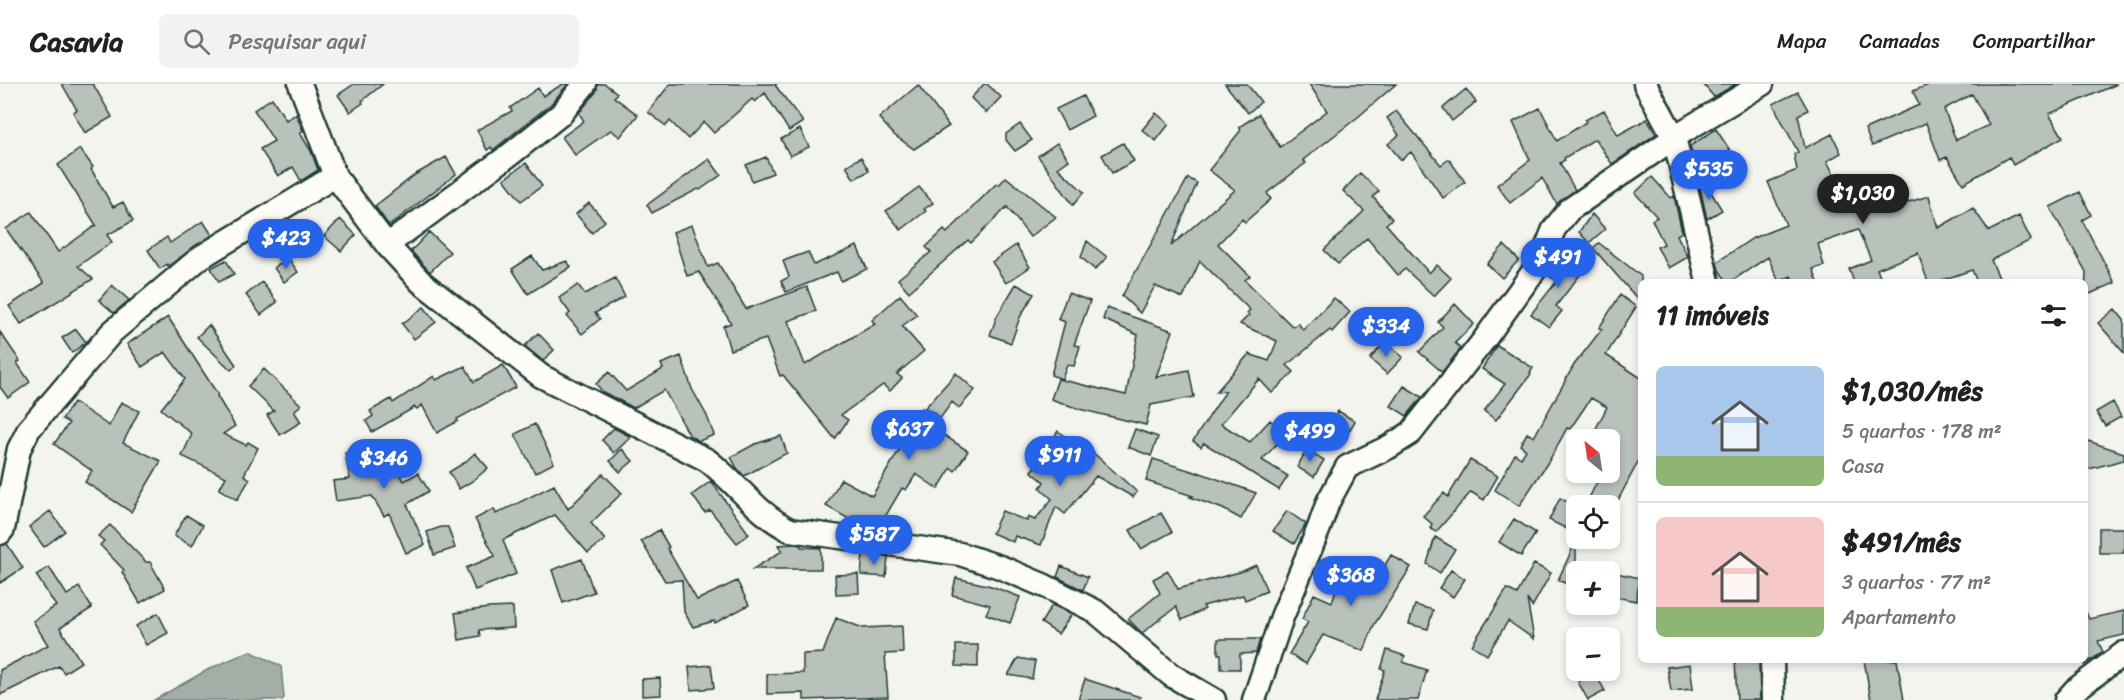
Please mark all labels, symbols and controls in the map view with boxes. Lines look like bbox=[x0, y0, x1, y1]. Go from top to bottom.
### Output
search box bbox=[159, 14, 579, 68]
text: Casavia bbox=[30, 17, 123, 66]
text: Pesquisar aqui bbox=[228, 22, 366, 61]
text: Mapa bbox=[1777, 22, 1826, 60]
text: Camadas bbox=[1859, 22, 1940, 60]
text: Compartilhar bbox=[1973, 22, 2094, 60]
icon: search bbox=[180, 25, 213, 58]
pin: $535 bbox=[1673, 150, 1745, 201]
text: $535 bbox=[1685, 152, 1733, 187]
pin: $1,030 bbox=[1814, 174, 1912, 225]
text: $1,030 bbox=[1831, 176, 1895, 211]
pin: $423 bbox=[250, 219, 322, 270]
text: $423 bbox=[262, 221, 310, 256]
pin: $491 bbox=[1522, 238, 1594, 289]
text: $491 bbox=[1535, 240, 1581, 275]
text: 11 imóveis bbox=[1656, 292, 1769, 338]
icon: filters bbox=[2037, 299, 2070, 332]
pin: $334 bbox=[1350, 307, 1422, 358]
text: $334 bbox=[1362, 309, 1410, 344]
text: $1,030/mês bbox=[1842, 368, 1983, 414]
icon: home bbox=[1704, 390, 1776, 462]
pin: $637 bbox=[873, 410, 945, 461]
text: $637 bbox=[885, 412, 933, 447]
pin: $499 bbox=[1274, 412, 1346, 463]
text: $499 bbox=[1285, 414, 1335, 449]
text: 5 quartos · 178 m² bbox=[1842, 414, 2002, 449]
north arrow bbox=[1566, 429, 1620, 483]
map controls bbox=[1566, 429, 1620, 681]
pin: $911 bbox=[1024, 436, 1096, 487]
text: $911 bbox=[1039, 438, 1081, 473]
pin: $346 bbox=[348, 439, 420, 490]
text: $346 bbox=[360, 441, 408, 476]
text: Casa bbox=[1842, 449, 1884, 484]
button: locate bbox=[1566, 495, 1620, 549]
pin: $587 bbox=[838, 515, 910, 566]
text: $587 bbox=[849, 517, 899, 552]
text: $491/mês bbox=[1842, 519, 1961, 565]
icon: home bbox=[1704, 541, 1776, 613]
pin: $368 bbox=[1315, 556, 1387, 607]
text: $368 bbox=[1327, 558, 1375, 593]
button: + bbox=[1566, 561, 1620, 615]
text: 3 quartos · 77 m² bbox=[1842, 565, 1991, 600]
text: Apartamento bbox=[1842, 600, 1956, 635]
button: − bbox=[1566, 627, 1620, 681]

